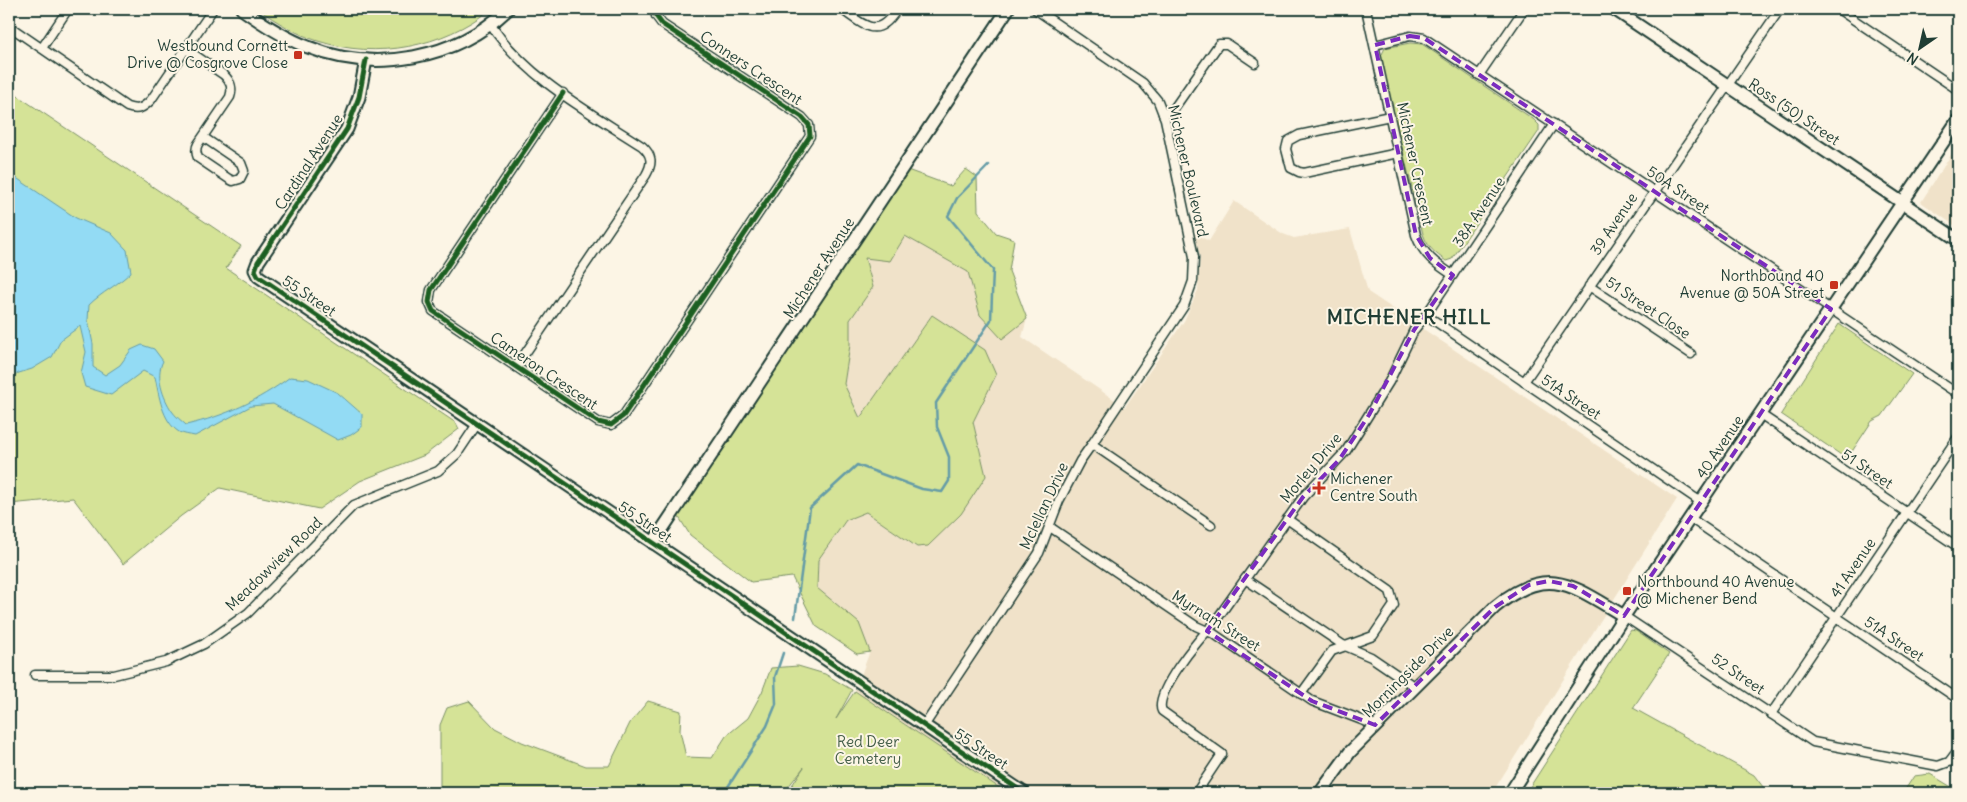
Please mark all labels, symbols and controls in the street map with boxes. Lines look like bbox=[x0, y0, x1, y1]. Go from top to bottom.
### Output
north arrow bbox=[1894, 22, 1944, 72]
street label: Conners Crescent bbox=[696, 26, 806, 109]
place label: Westbound Cornett Drive @ Cosgrove Close bbox=[127, 36, 288, 72]
marker: Westbound Cornett Drive @ Cosgrove Close bbox=[292, 49, 304, 61]
text: N bbox=[1904, 49, 1922, 69]
street label: Ross (50) Street bbox=[1745, 74, 1843, 149]
street label: Michener Crescent bbox=[1393, 100, 1438, 227]
street label: Michener Boulevard bbox=[1164, 103, 1213, 239]
street label: Cardinal Avenue bbox=[270, 110, 347, 213]
street label: 50A Street bbox=[1643, 162, 1713, 218]
street label: 38A Avenue bbox=[1448, 173, 1509, 250]
street label: 39 Avenue bbox=[1586, 189, 1641, 258]
street label: Michener Avenue bbox=[779, 214, 858, 322]
place label: Northbound 40 Avenue @ 50A Street bbox=[1680, 266, 1824, 302]
street label: 55 Street bbox=[279, 271, 340, 320]
street label: 51 Street Close bbox=[1602, 272, 1694, 343]
marker: Northbound 40 Avenue @ 50A Street bbox=[1828, 279, 1840, 291]
district label: MICHENER HILL bbox=[1327, 304, 1491, 329]
street label: Cameron Crescent bbox=[487, 328, 602, 414]
street label: 51A Street bbox=[1538, 370, 1605, 423]
street label: 40 Avenue bbox=[1691, 411, 1748, 482]
street label: Morley Drive bbox=[1276, 429, 1345, 507]
street label: 51 Street bbox=[1838, 444, 1897, 493]
street label: Mclellan Drive bbox=[1015, 459, 1072, 552]
place label: Michener Centre South bbox=[1330, 469, 1418, 505]
marker: Michener Centre South bbox=[1312, 481, 1326, 495]
street label: 55 Street bbox=[615, 497, 676, 546]
street label: Meadowview Road bbox=[221, 513, 326, 615]
street label: 41 Avenue bbox=[1826, 534, 1880, 601]
place label: Northbound 40 Avenue @ Michener Bend bbox=[1637, 572, 1794, 608]
marker: Northbound 40 Avenue @ Michener Bend bbox=[1621, 585, 1633, 597]
street label: Myrnam Street bbox=[1169, 586, 1264, 655]
street label: 51A Street bbox=[1861, 612, 1928, 665]
street label: Morningside Drive bbox=[1358, 622, 1457, 721]
street label: 52 Street bbox=[1708, 649, 1769, 698]
street label: 55 Street bbox=[951, 724, 1012, 773]
park label: Red Deer Cemetery bbox=[835, 732, 901, 768]

